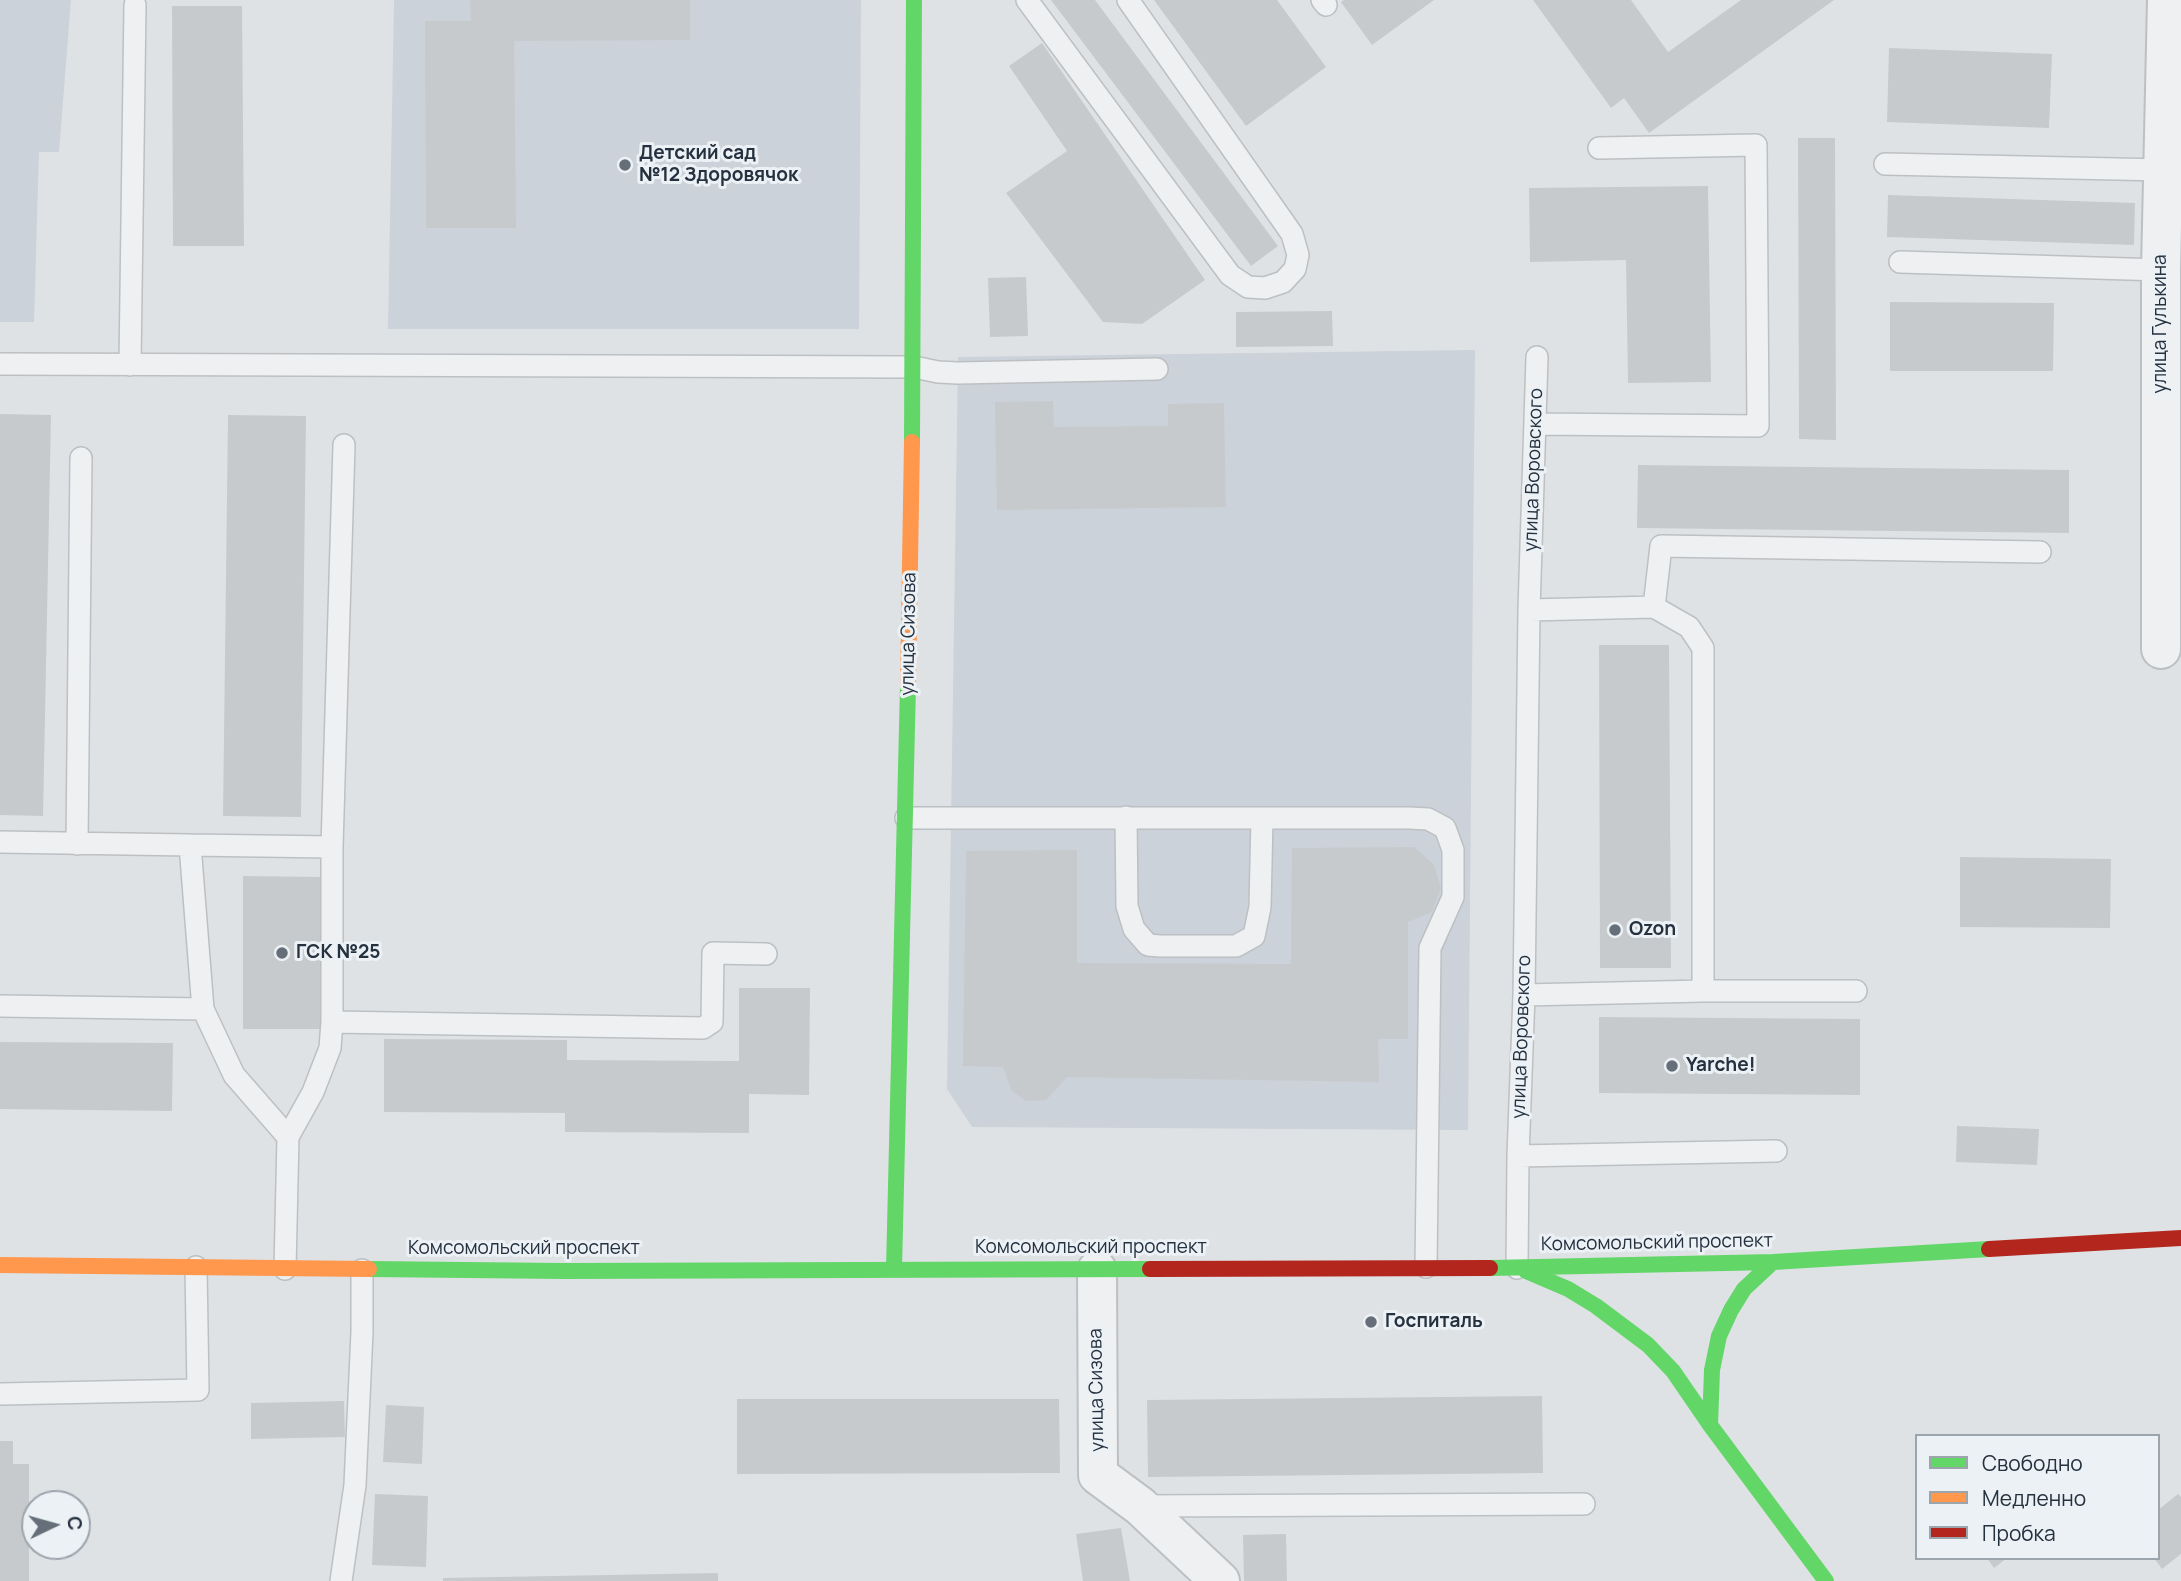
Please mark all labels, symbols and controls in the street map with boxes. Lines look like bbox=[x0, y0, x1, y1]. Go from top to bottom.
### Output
place label: Детский сад №12 Здоровячок bbox=[639, 143, 798, 187]
marker: Детский сад №12 Здоровячок bbox=[617, 157, 633, 173]
street label: улица Гулькина bbox=[2150, 255, 2172, 393]
street label: улица Воровского bbox=[1520, 388, 1548, 552]
street label: улица Сизова bbox=[897, 572, 921, 696]
place label: Ozon bbox=[1629, 919, 1676, 941]
marker: Ozon bbox=[1607, 922, 1623, 938]
place label: ГСК №25 bbox=[296, 942, 380, 964]
marker: ГСК №25 bbox=[274, 945, 290, 961]
street label: улица Воровского bbox=[1508, 955, 1536, 1119]
place label: Yarche! bbox=[1686, 1055, 1756, 1077]
marker: Yarche! bbox=[1664, 1058, 1680, 1074]
street label: Комсомольский проспект bbox=[1541, 1230, 1773, 1256]
street label: Комсомольский проспект bbox=[975, 1237, 1207, 1259]
street label: Комсомольский проспект bbox=[408, 1238, 640, 1260]
place label: Госпиталь bbox=[1385, 1311, 1483, 1333]
marker: Госпиталь bbox=[1363, 1314, 1379, 1330]
street label: улица Сизова bbox=[1085, 1328, 1109, 1452]
legend bbox=[1915, 1434, 2160, 1560]
text: Свободно bbox=[1982, 1449, 2083, 1477]
text: Медленно bbox=[1982, 1484, 2086, 1512]
north arrow bbox=[21, 1490, 91, 1560]
text: С bbox=[61, 1515, 88, 1531]
text: Пробка bbox=[1982, 1519, 2056, 1547]

